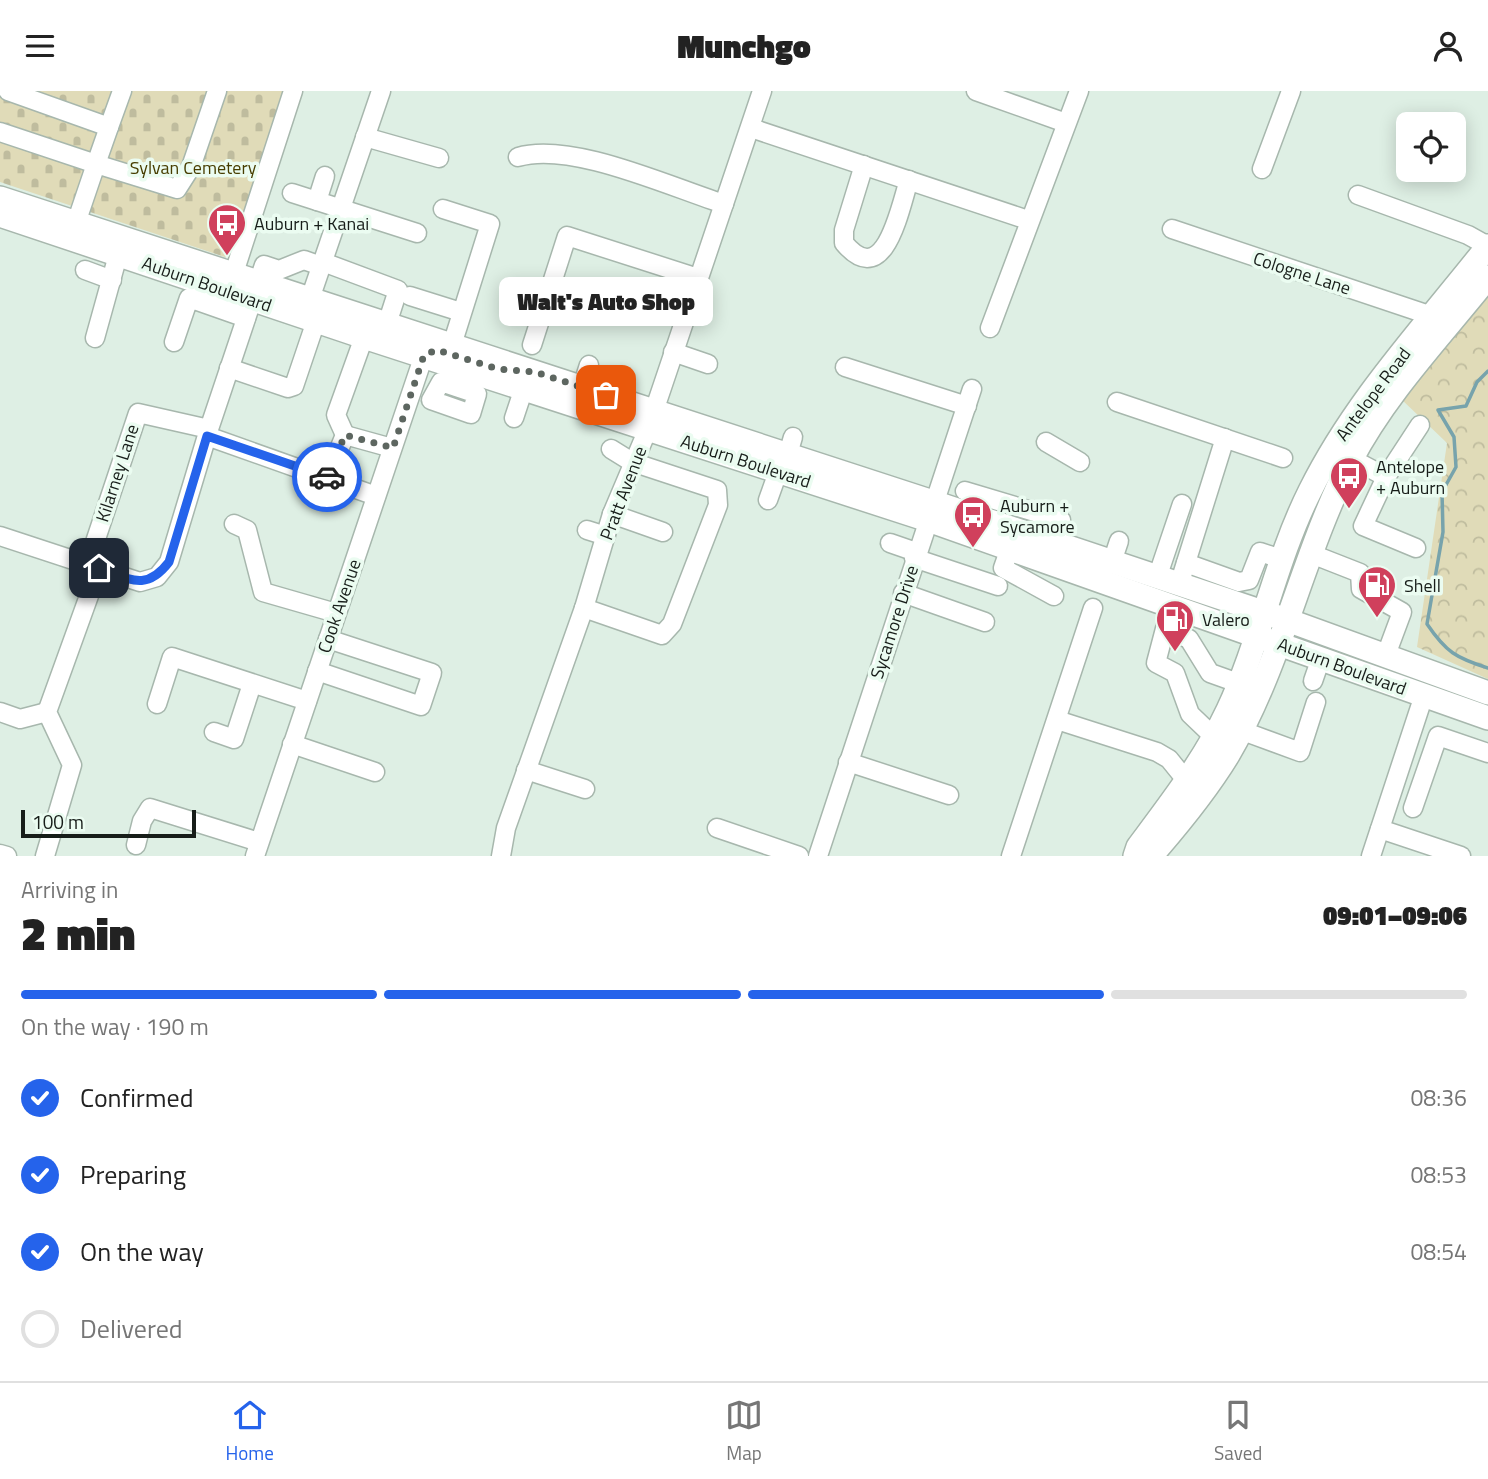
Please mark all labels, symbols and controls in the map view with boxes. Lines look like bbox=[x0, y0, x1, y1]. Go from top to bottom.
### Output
text: Munchgo bbox=[677, 22, 811, 70]
icon: menu bbox=[21, 27, 59, 65]
icon: person bbox=[1429, 27, 1467, 65]
map controls bbox=[1396, 112, 1466, 182]
button: locate bbox=[1396, 112, 1466, 182]
park label: Sylvan Cemetery bbox=[130, 154, 257, 181]
bus stop icon: Auburn + Kanai bbox=[206, 202, 248, 257]
place label: Auburn + Kanai bbox=[254, 210, 369, 237]
street label: Cologne Lane bbox=[1250, 245, 1354, 301]
street label: Auburn Boulevard bbox=[139, 249, 275, 319]
callout: Walt's Auto Shop bbox=[499, 276, 713, 325]
text: Walt's Auto Shop bbox=[517, 284, 695, 319]
street label: Antelope Road bbox=[1329, 342, 1417, 446]
pin bbox=[576, 365, 636, 425]
icon: bag bbox=[587, 376, 625, 414]
street label: Kilarney Lane bbox=[89, 421, 145, 525]
street label: Auburn Boulevard bbox=[677, 427, 815, 495]
courier bbox=[292, 442, 362, 512]
street label: Pratt Avenue bbox=[593, 442, 653, 544]
place label: Antelope + Auburn bbox=[1376, 453, 1445, 501]
bus stop icon: Antelope + Auburn bbox=[1328, 455, 1370, 510]
icon: car bbox=[308, 458, 346, 496]
place label: Auburn + Sycamore bbox=[1000, 492, 1075, 540]
bus stop icon: Auburn + Sycamore bbox=[952, 494, 994, 549]
pin bbox=[69, 538, 129, 598]
icon: home bbox=[80, 549, 118, 587]
street label: Cook Avenue bbox=[310, 556, 368, 656]
street label: Sycamore Drive bbox=[863, 562, 925, 682]
fuel station icon: Shell bbox=[1356, 564, 1398, 619]
place label: Shell bbox=[1404, 572, 1441, 599]
fuel station icon: Valero bbox=[1154, 598, 1196, 653]
place label: Valero bbox=[1202, 606, 1250, 633]
street label: Auburn Boulevard bbox=[1274, 630, 1410, 702]
scale bar bbox=[21, 807, 196, 839]
text: 100 m bbox=[32, 807, 84, 836]
text: Arriving in bbox=[21, 872, 118, 907]
text: 09:01–09:06 bbox=[1323, 896, 1467, 935]
text: 2 min bbox=[21, 898, 135, 968]
text: On the way · 190 m bbox=[21, 1009, 209, 1044]
text: Confirmed bbox=[80, 1078, 194, 1117]
icon: check bbox=[21, 1079, 59, 1117]
text: 08:36 bbox=[1410, 1080, 1467, 1115]
text: Preparing bbox=[80, 1155, 186, 1194]
icon: check bbox=[21, 1156, 59, 1194]
text: 08:53 bbox=[1410, 1157, 1467, 1192]
text: On the way bbox=[80, 1232, 204, 1271]
icon: check bbox=[21, 1233, 59, 1271]
text: 08:54 bbox=[1410, 1234, 1467, 1269]
text: Delivered bbox=[80, 1309, 183, 1348]
tab: Home bbox=[226, 1396, 274, 1467]
tab: Map bbox=[725, 1396, 763, 1467]
tab: Saved bbox=[1214, 1396, 1262, 1467]

